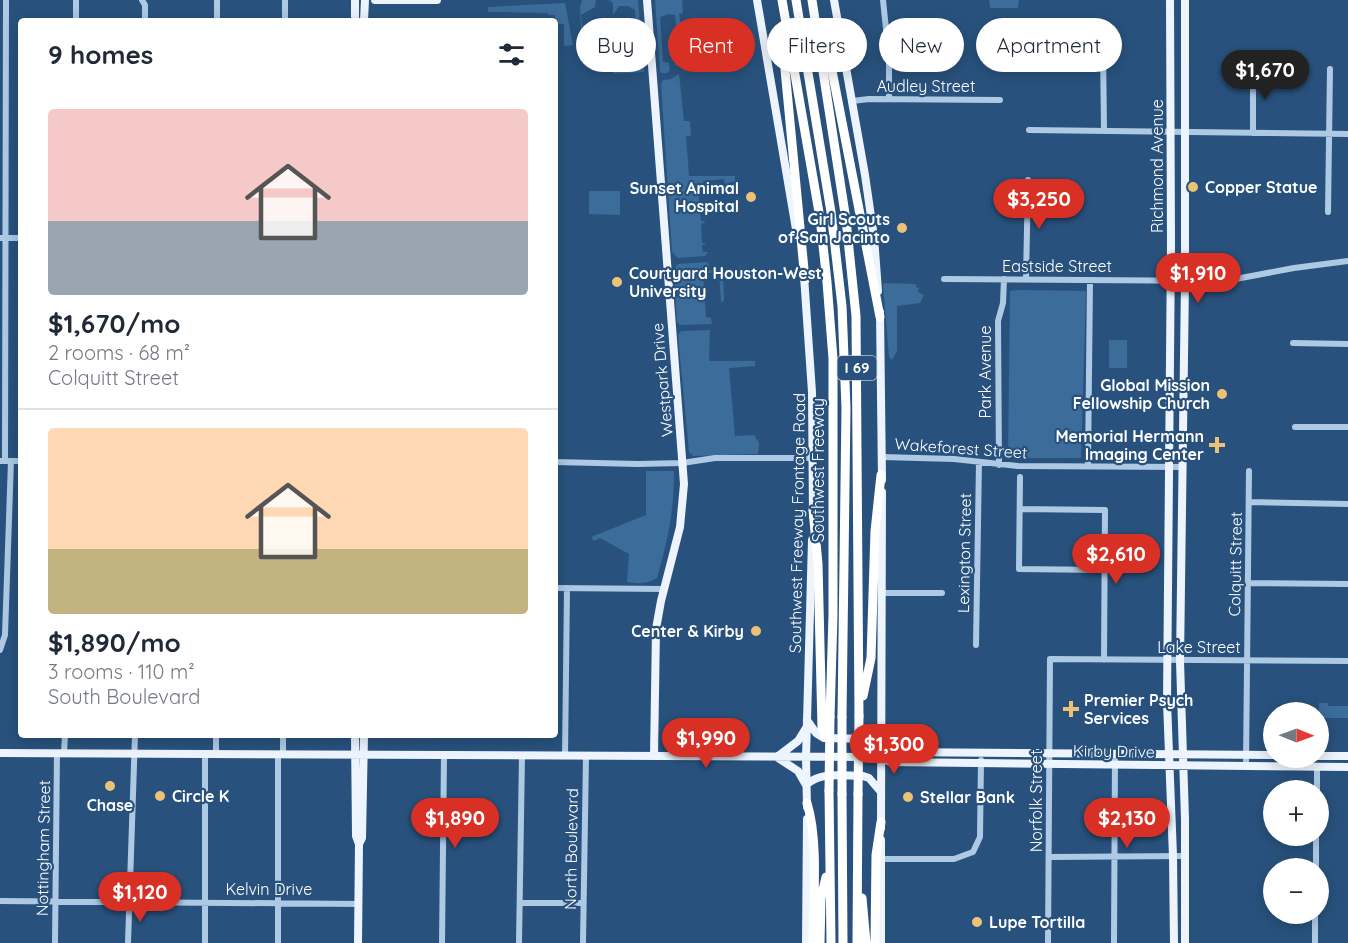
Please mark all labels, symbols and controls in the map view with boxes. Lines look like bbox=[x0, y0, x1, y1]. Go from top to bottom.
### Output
chip: Buy bbox=[576, 18, 656, 72]
chip: Rent bbox=[668, 18, 755, 72]
chip: Filters bbox=[767, 18, 867, 72]
chip: New bbox=[879, 18, 964, 72]
chip: Apartment bbox=[976, 18, 1122, 72]
text: 9 homes bbox=[48, 38, 153, 71]
icon: filters bbox=[495, 38, 528, 71]
pin: $1,670 bbox=[1216, 50, 1314, 101]
text: $1,670 bbox=[1235, 57, 1295, 82]
street label: Audley Street bbox=[877, 76, 975, 96]
street label: Richmond Avenue bbox=[1147, 99, 1167, 233]
icon: home bbox=[234, 148, 342, 256]
place label: Copper Statue bbox=[1205, 177, 1318, 197]
place label: Sunset Animal Hospital bbox=[630, 178, 739, 216]
pin: $3,250 bbox=[990, 179, 1088, 230]
marker: Copper Statue bbox=[1186, 180, 1200, 194]
text: $3,250 bbox=[1007, 186, 1071, 211]
marker: Sunset Animal Hospital bbox=[744, 190, 758, 204]
place label: Girl Scouts of San Jacinto bbox=[778, 209, 890, 247]
marker: Girl Scouts of San Jacinto bbox=[895, 221, 909, 235]
pin: $1,910 bbox=[1149, 253, 1247, 304]
street label: Eastside Street bbox=[1002, 256, 1112, 276]
text: $1,910 bbox=[1170, 260, 1226, 285]
place label: Courtyard Houston-West University bbox=[629, 263, 822, 301]
marker: Courtyard Houston-West University bbox=[610, 275, 624, 289]
text: $1,670/mo bbox=[48, 307, 180, 340]
street label: Westpark Drive bbox=[647, 322, 677, 438]
street label: Park Avenue bbox=[975, 326, 995, 418]
text: 2 rooms · 68 m² bbox=[48, 340, 190, 365]
road number: I 69 bbox=[838, 356, 876, 380]
text: Colquitt Street bbox=[48, 365, 179, 390]
place label: Global Mission Fellowship Church bbox=[1073, 375, 1210, 413]
marker: Global Mission Fellowship Church bbox=[1215, 387, 1229, 401]
street label: Southwest Freeway Frontage Road bbox=[785, 393, 809, 653]
street label: Southwest Freeway bbox=[808, 398, 828, 542]
place label: Memorial Hermann Imaging Center bbox=[1055, 426, 1204, 464]
street label: Wakeforest Street bbox=[894, 433, 1028, 463]
marker: Memorial Hermann Imaging Center bbox=[1208, 436, 1226, 454]
icon: home bbox=[234, 467, 342, 575]
street label: Lexington Street bbox=[953, 493, 975, 613]
street label: Colquitt Street bbox=[1224, 511, 1246, 617]
pin: $2,610 bbox=[1067, 534, 1165, 585]
text: $2,610 bbox=[1086, 541, 1146, 566]
place label: Center & Kirby bbox=[631, 621, 744, 641]
marker: Center & Kirby bbox=[749, 624, 763, 638]
text: $1,890/mo bbox=[48, 626, 181, 659]
street label: Lake Street bbox=[1157, 637, 1241, 657]
text: 3 rooms · 110 m² bbox=[48, 659, 195, 684]
text: South Boulevard bbox=[48, 684, 200, 709]
place label: Premier Psych Services bbox=[1084, 690, 1193, 728]
marker: Premier Psych Services bbox=[1062, 700, 1080, 718]
north arrow bbox=[1263, 702, 1329, 768]
map controls bbox=[1263, 702, 1329, 924]
pin: $1,990 bbox=[657, 718, 755, 769]
pin: $1,300 bbox=[845, 724, 943, 775]
text: $1,990 bbox=[676, 725, 736, 750]
text: $1,300 bbox=[864, 731, 924, 756]
street label: Kirby Drive bbox=[1073, 740, 1155, 762]
street label: Norfolk Street bbox=[1026, 750, 1046, 852]
marker: Chase bbox=[103, 779, 117, 793]
street label: Nottingham Street bbox=[32, 780, 54, 916]
button: + bbox=[1263, 780, 1329, 846]
place label: Circle K bbox=[172, 786, 229, 806]
place label: Stellar Bank bbox=[920, 787, 1015, 807]
street label: North Boulevard bbox=[560, 788, 582, 910]
marker: Circle K bbox=[153, 789, 167, 803]
marker: Stellar Bank bbox=[901, 790, 915, 804]
place label: Chase bbox=[87, 795, 133, 815]
pin: $1,890 bbox=[406, 798, 504, 849]
pin: $2,130 bbox=[1078, 798, 1176, 849]
text: $1,890 bbox=[425, 805, 485, 830]
text: $2,130 bbox=[1098, 805, 1156, 830]
button: − bbox=[1263, 858, 1329, 924]
pin: $1,120 bbox=[91, 872, 189, 923]
text: $1,120 bbox=[112, 879, 168, 904]
street label: Kelvin Drive bbox=[226, 879, 312, 899]
place label: Lupe Tortilla bbox=[989, 912, 1085, 932]
marker: Lupe Tortilla bbox=[970, 915, 984, 929]

